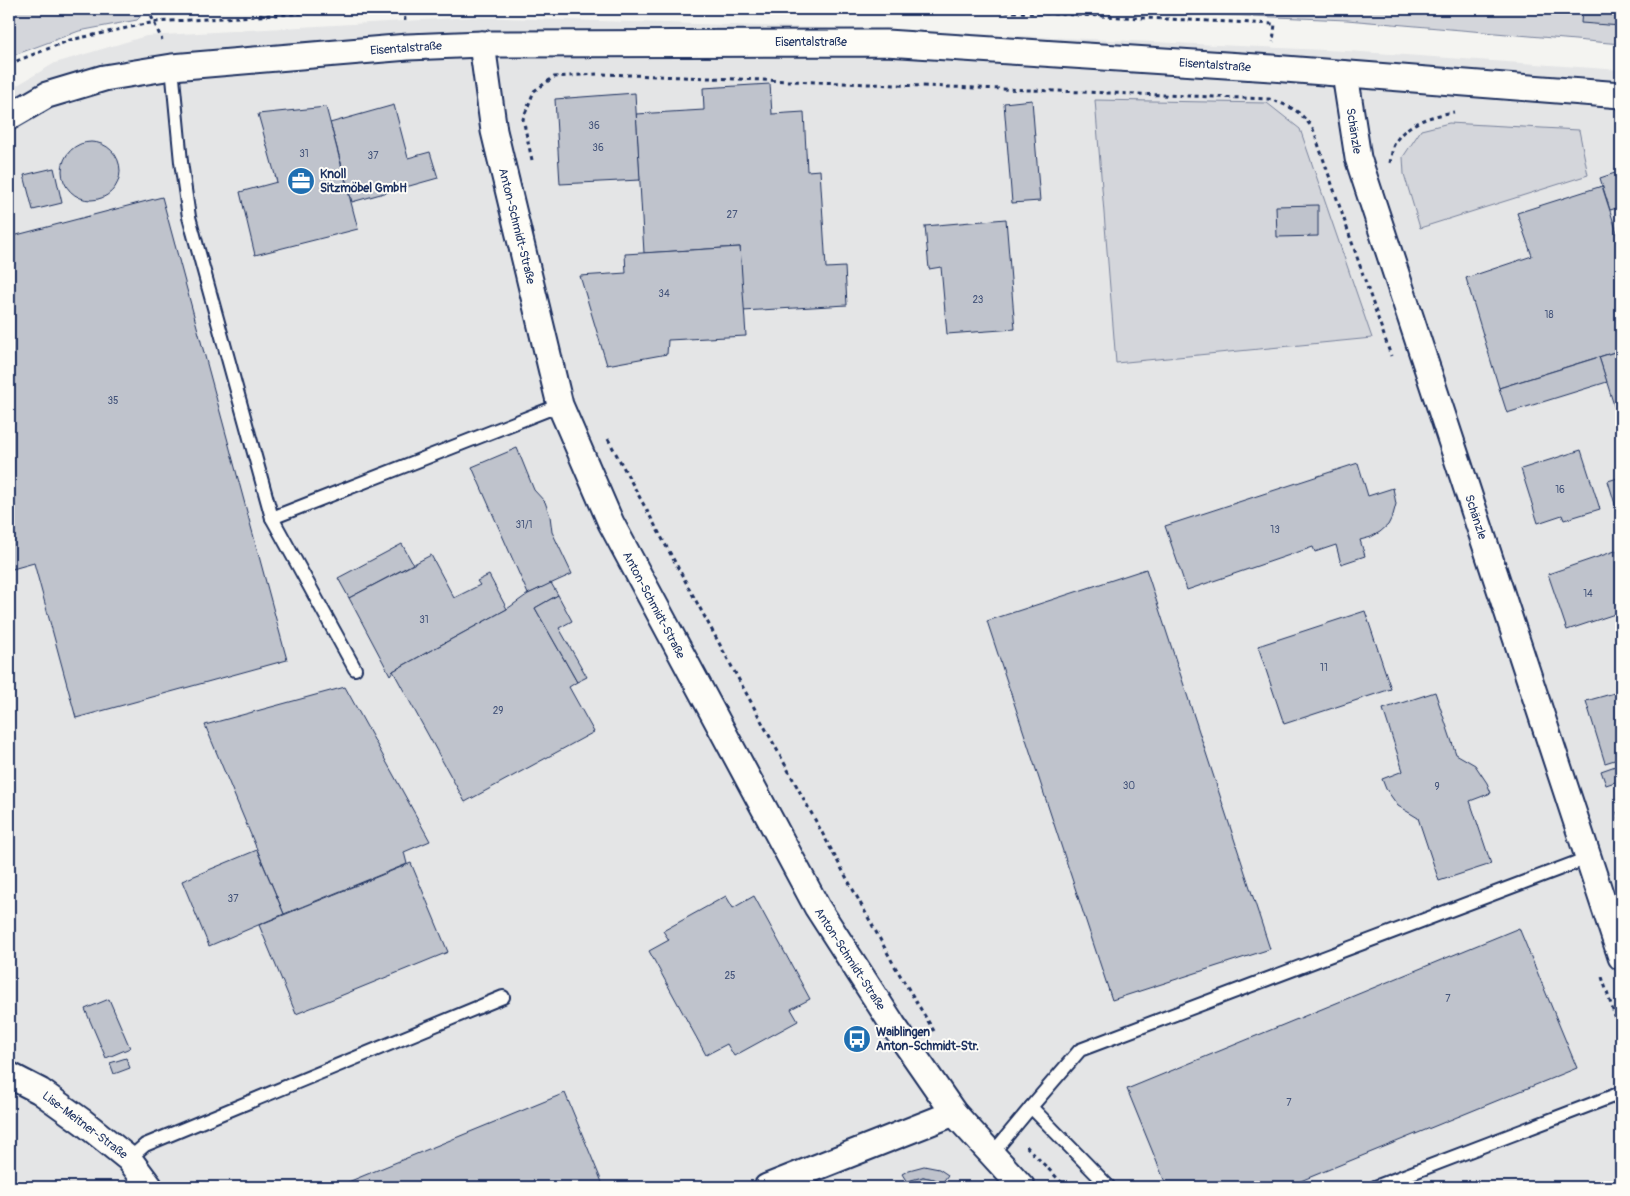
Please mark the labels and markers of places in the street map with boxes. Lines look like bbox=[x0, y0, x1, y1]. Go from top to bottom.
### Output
office icon: Knoll Sitzmöbel GmbH bbox=[286, 166, 316, 196]
place label: Knoll Sitzmöbel GmbH bbox=[320, 167, 407, 196]
bus stop icon: Waiblingen Anton-Schmidt-Str. bbox=[842, 1024, 872, 1054]
place label: Waiblingen Anton-Schmidt-Str. bbox=[876, 1025, 979, 1054]

